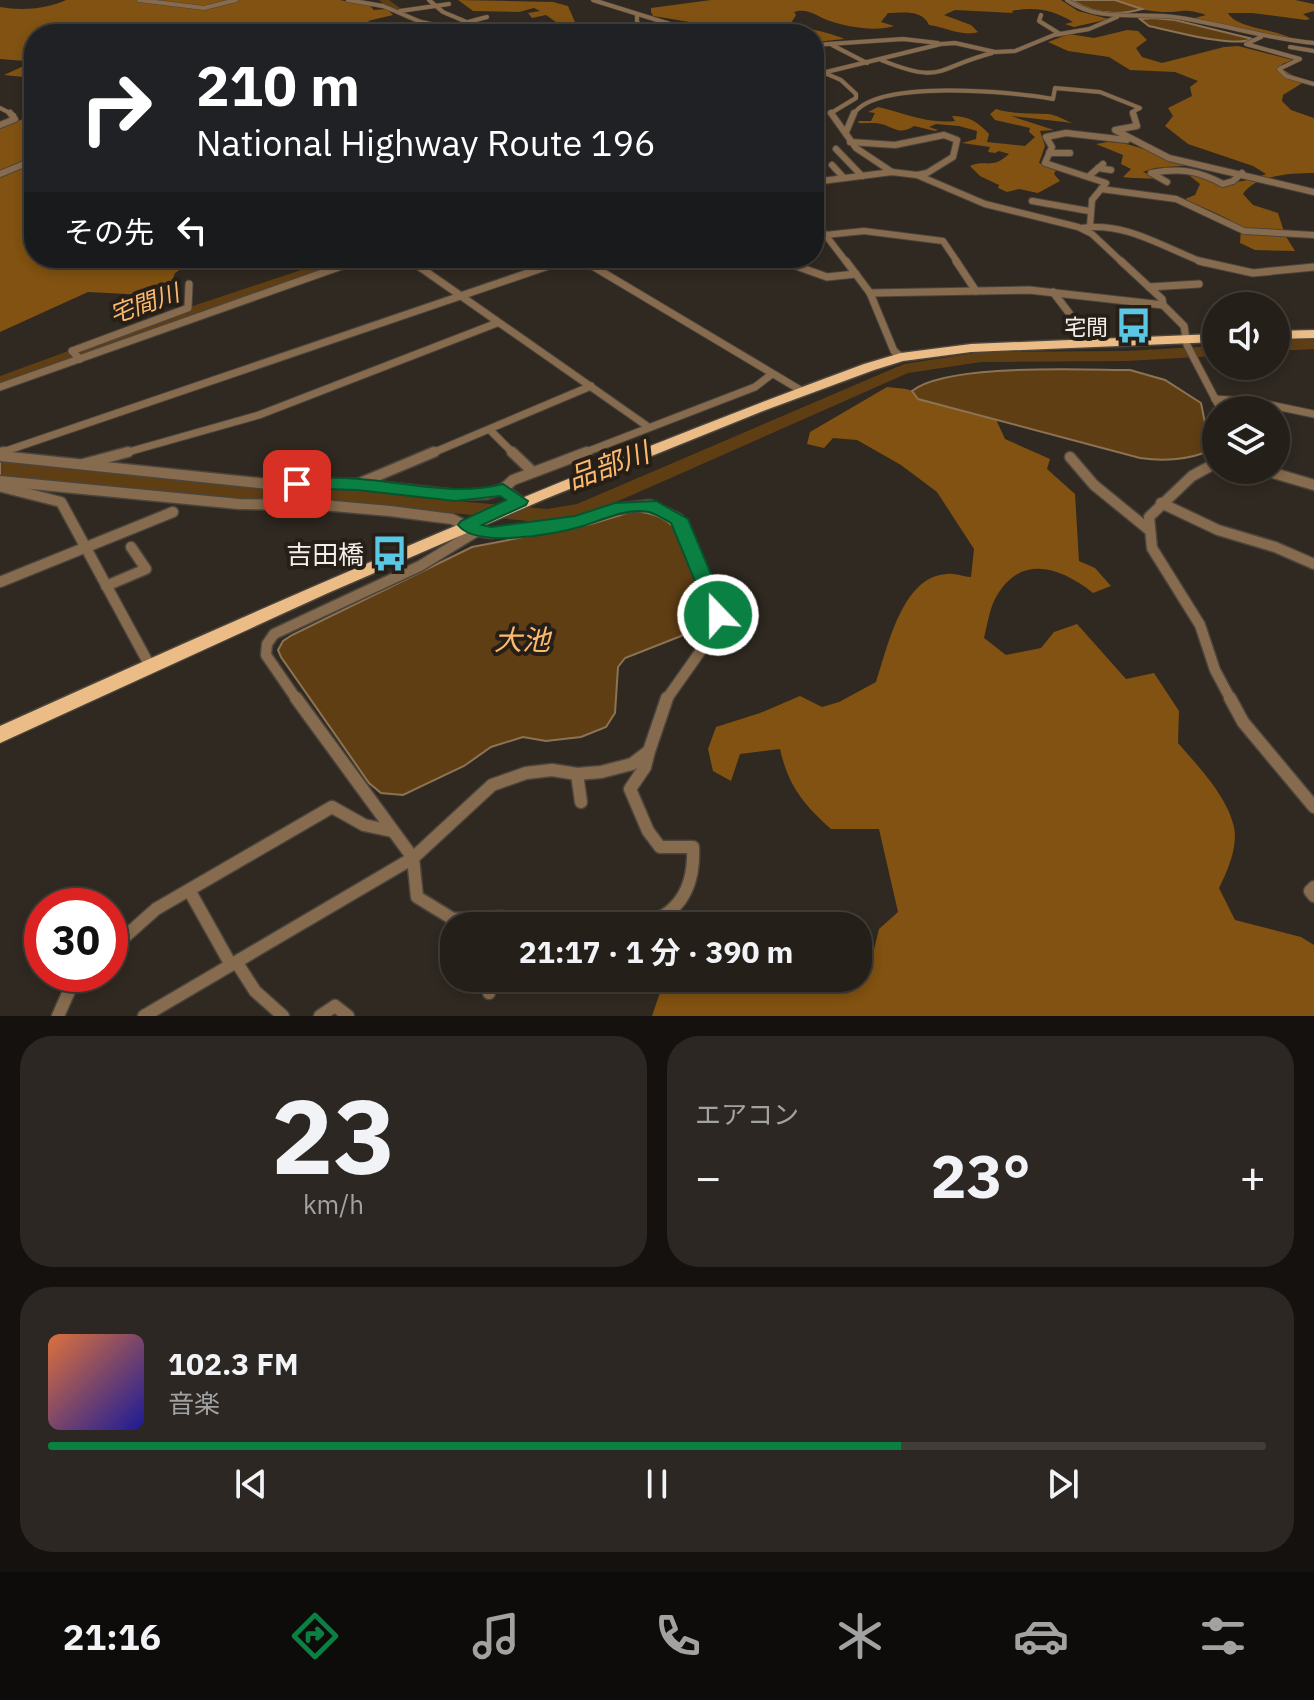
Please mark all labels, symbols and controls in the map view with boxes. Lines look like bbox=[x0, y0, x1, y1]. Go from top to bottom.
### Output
text: 210 m bbox=[196, 49, 360, 121]
icon: right bbox=[64, 56, 168, 160]
text: National Highway Route 196 bbox=[196, 119, 656, 166]
icon: left bbox=[170, 208, 214, 252]
text: その先 bbox=[64, 212, 154, 251]
water label: 宅間川 bbox=[105, 275, 186, 330]
map controls bbox=[1202, 292, 1290, 484]
button: sound bbox=[1202, 292, 1290, 380]
bus stop icon: 宅間 bbox=[1115, 307, 1153, 345]
place label: 宅間 bbox=[1064, 312, 1108, 341]
button: layers bbox=[1202, 396, 1290, 484]
water label: 品部川 bbox=[562, 432, 657, 497]
pin bbox=[263, 450, 331, 518]
icon: arrive bbox=[275, 462, 319, 506]
bus stop icon: 吉田橋 bbox=[371, 535, 409, 573]
place label: 吉田橋 bbox=[286, 537, 364, 571]
position arrow bbox=[676, 573, 760, 657]
water label: 大池 bbox=[494, 621, 553, 658]
speed limit sign: 30 bbox=[24, 888, 128, 992]
text: 21:17 · 1 分 · 390 m bbox=[519, 932, 793, 971]
text: 23 bbox=[271, 1067, 396, 1203]
text: エアコン bbox=[695, 1097, 799, 1131]
text: 23° bbox=[930, 1136, 1031, 1215]
text: − bbox=[695, 1148, 721, 1205]
text: + bbox=[1240, 1148, 1266, 1205]
text: km/h bbox=[303, 1187, 364, 1221]
text: 102.3 FM bbox=[168, 1344, 299, 1383]
text: 音楽 bbox=[168, 1386, 220, 1420]
icon: previous bbox=[229, 1462, 273, 1506]
icon: pause bbox=[635, 1462, 679, 1506]
icon: next bbox=[1041, 1462, 1085, 1506]
icon: directions bbox=[287, 1608, 343, 1664]
icon: music bbox=[468, 1608, 524, 1664]
icon: phone bbox=[650, 1608, 706, 1664]
icon: climate bbox=[832, 1608, 888, 1664]
icon: car bbox=[1013, 1608, 1069, 1664]
icon: filters bbox=[1195, 1608, 1251, 1664]
text: 21:16 bbox=[63, 1613, 161, 1660]

